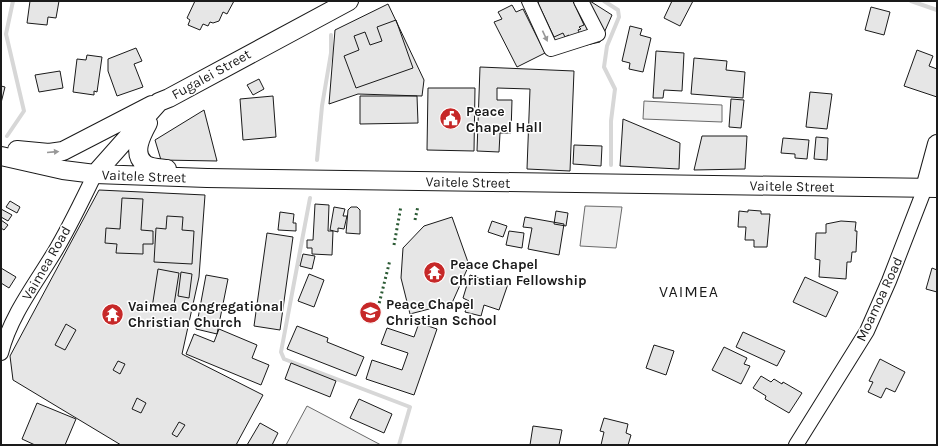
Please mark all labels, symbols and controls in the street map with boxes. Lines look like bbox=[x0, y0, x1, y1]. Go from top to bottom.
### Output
one-way arrow bbox=[542, 31, 548, 42]
street label: Fugalei Street bbox=[169, 46, 254, 103]
place label: Peace Chapel Hall bbox=[466, 103, 542, 136]
public building icon: Peace Chapel Hall bbox=[438, 106, 464, 132]
one-way arrow bbox=[47, 149, 59, 156]
street label: Vaitele Street bbox=[101, 167, 187, 186]
street label: Vaitele Street bbox=[426, 173, 510, 192]
street label: Vaitele Street bbox=[750, 177, 834, 196]
street label: Vaimea Road bbox=[18, 223, 75, 303]
street label: Moamoa Road bbox=[852, 254, 906, 344]
place label: Peace Chapel Christian Fellowship bbox=[450, 256, 587, 289]
temple icon: Peace Chapel Christian Fellowship bbox=[421, 259, 447, 285]
district label: VAIMEA bbox=[659, 282, 719, 301]
place label: Peace Chapel Christian School bbox=[386, 296, 497, 329]
place label: Vaimea Congregational Christian Church bbox=[128, 298, 283, 331]
school or university icon: Peace Chapel Christian School bbox=[358, 299, 384, 325]
temple icon: Vaimea Congregational Christian Church bbox=[99, 301, 125, 327]

